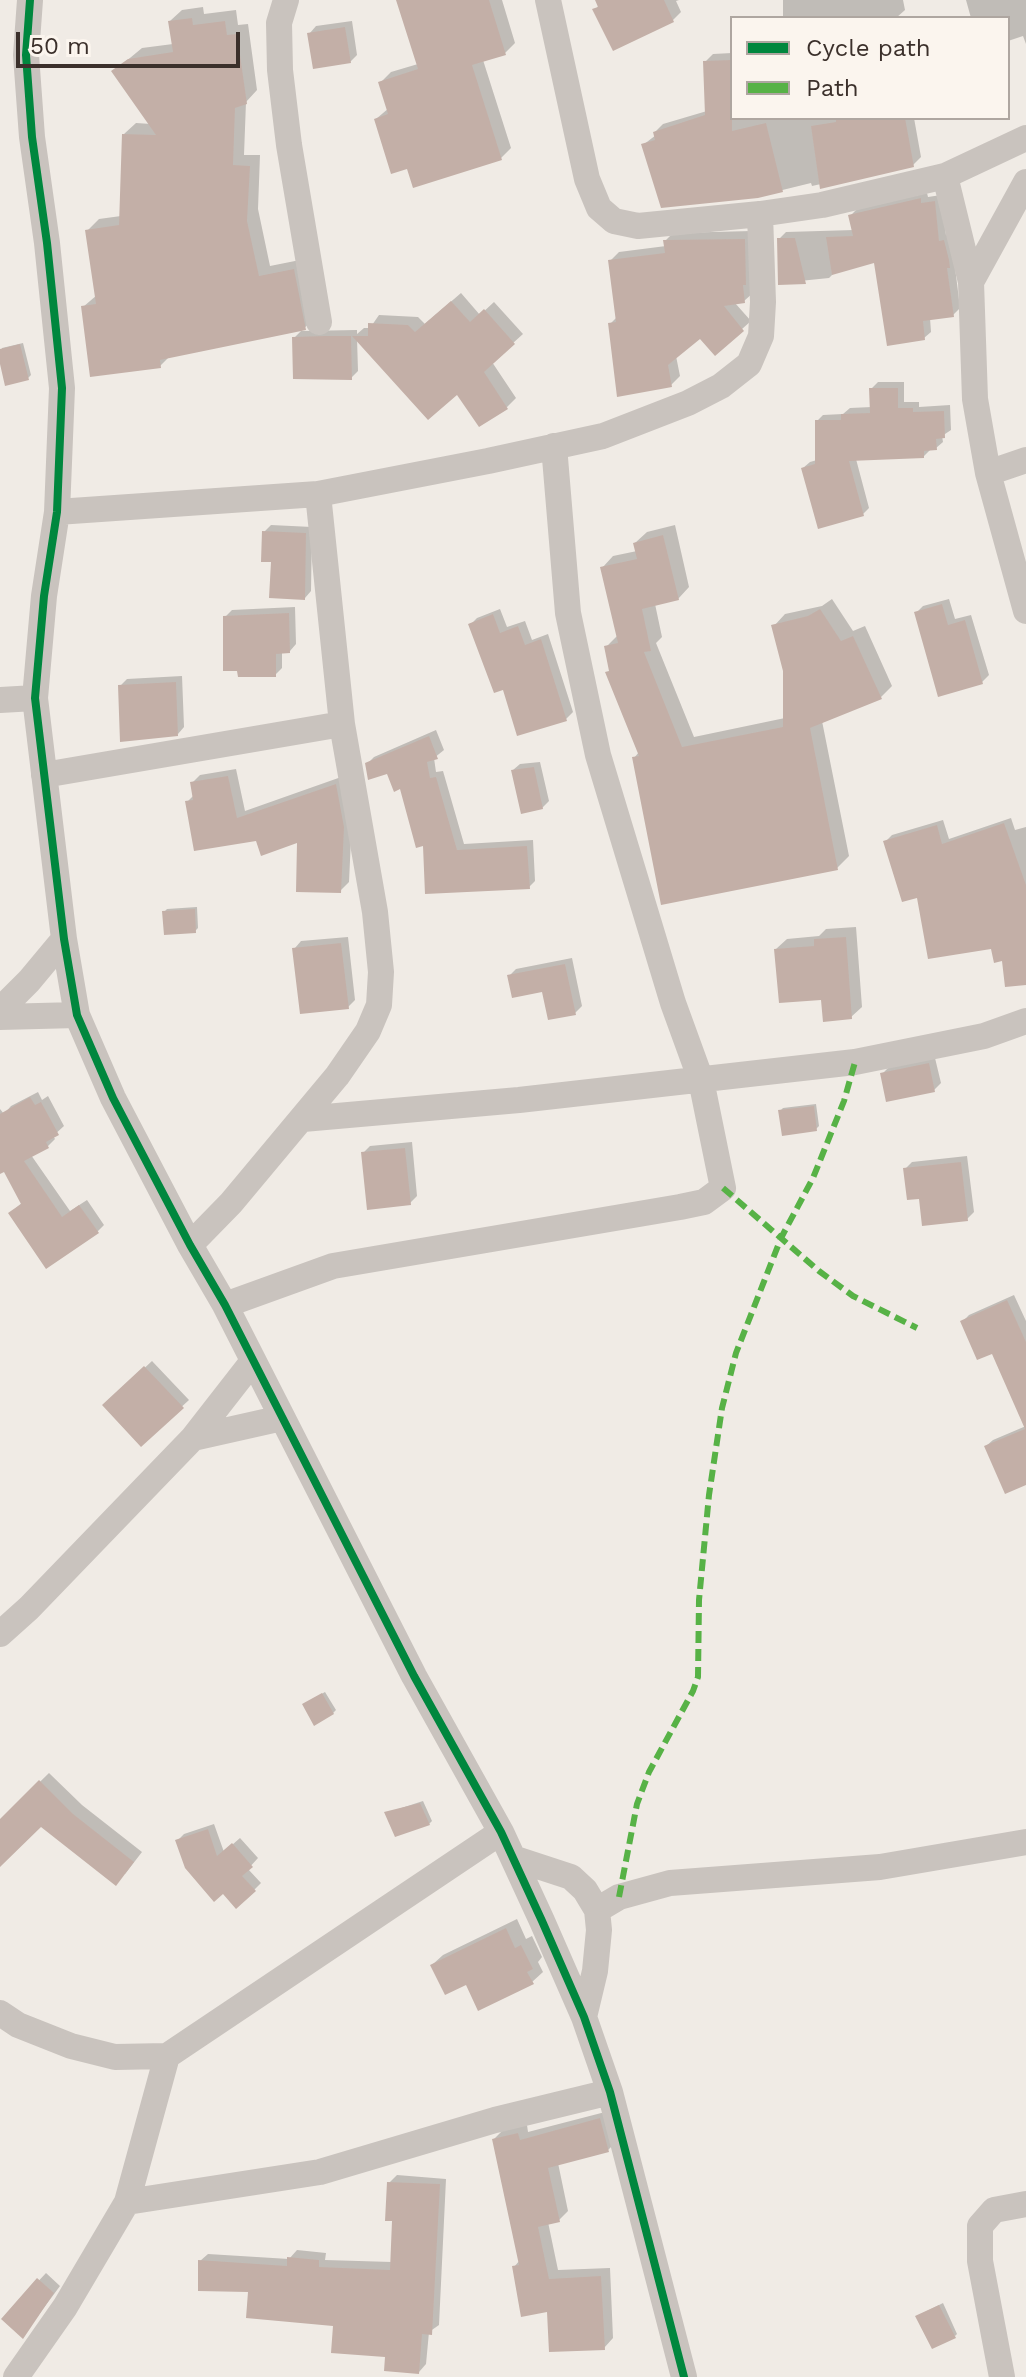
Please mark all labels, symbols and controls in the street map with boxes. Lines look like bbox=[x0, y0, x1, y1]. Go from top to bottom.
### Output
scale bar bbox=[20, 16, 244, 66]
legend bbox=[730, 16, 1010, 120]
text: 50 m bbox=[30, 32, 90, 60]
text: Cycle path bbox=[806, 34, 931, 62]
text: Path bbox=[806, 74, 859, 102]

